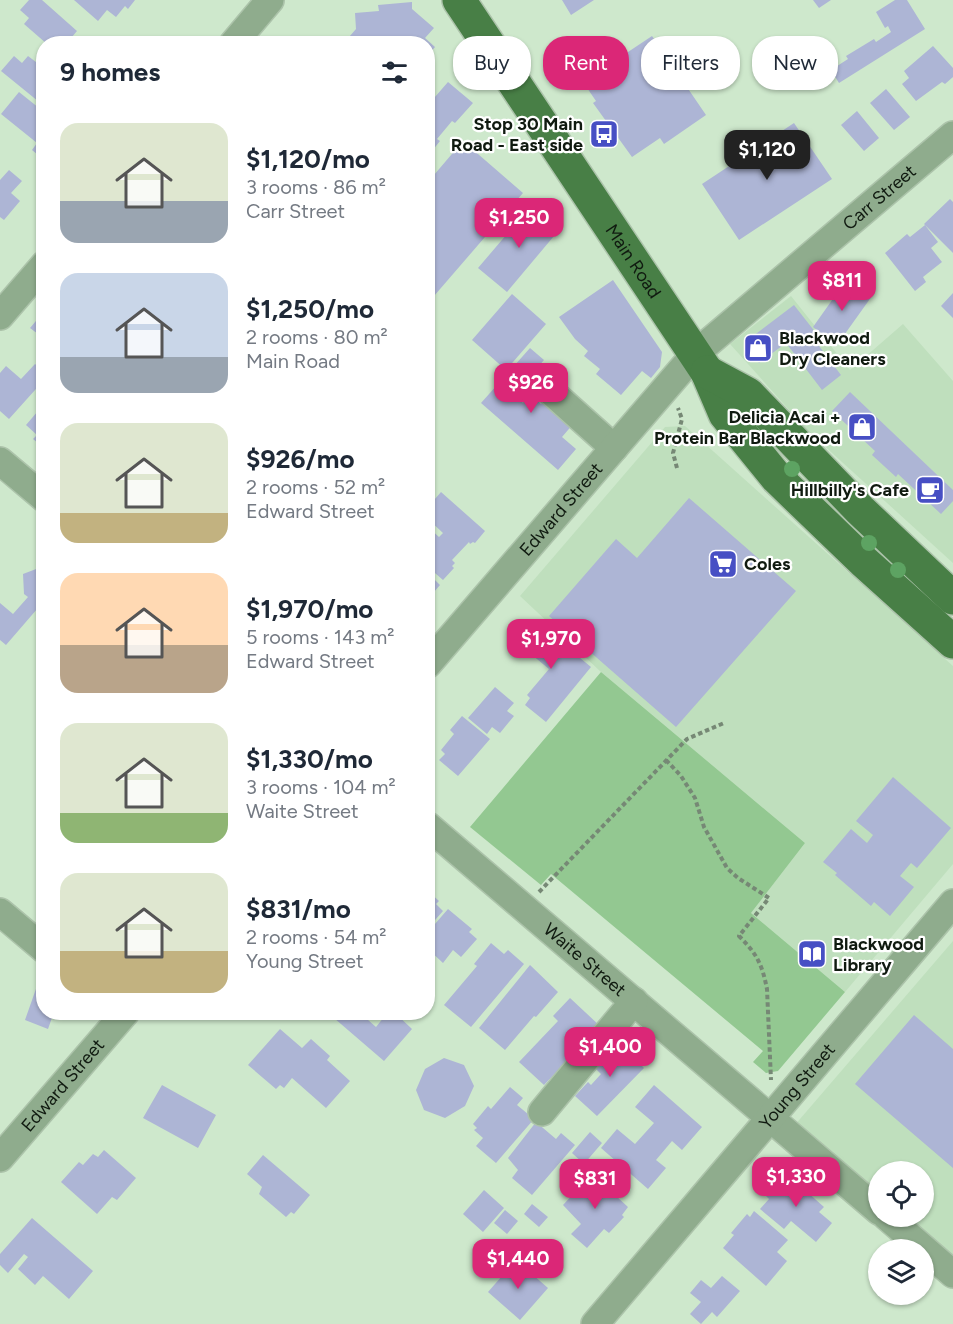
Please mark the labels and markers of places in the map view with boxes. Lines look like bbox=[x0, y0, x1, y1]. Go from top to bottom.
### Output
place label: Stop 30 Main Road - East side bbox=[451, 113, 583, 156]
bus stop icon: Stop 30 Main Road - East side bbox=[588, 118, 620, 150]
pin: $1,120 bbox=[718, 130, 816, 181]
pin: $1,250 bbox=[470, 198, 568, 249]
pin: $811 bbox=[806, 261, 878, 312]
place label: Blackwood Dry Cleaners bbox=[779, 327, 886, 370]
shop icon: Blackwood Dry Cleaners bbox=[742, 332, 774, 364]
pin: $926 bbox=[495, 363, 567, 414]
place label: Delicia Acai + Protein Bar Blackwood bbox=[654, 406, 841, 449]
shop icon: Delicia Acai + Protein Bar Blackwood bbox=[846, 411, 878, 443]
cafe icon: Hillbilly's Cafe bbox=[914, 474, 946, 506]
place label: Hillbilly's Cafe bbox=[791, 479, 909, 501]
supermarket icon: Coles bbox=[707, 548, 739, 580]
place label: Coles bbox=[744, 553, 791, 575]
pin: $1,970 bbox=[502, 619, 600, 670]
place label: Blackwood Library bbox=[833, 933, 924, 976]
library icon: Blackwood Library bbox=[796, 938, 828, 970]
pin: $1,400 bbox=[561, 1027, 659, 1078]
pin: $1,330 bbox=[747, 1157, 845, 1208]
pin: $831 bbox=[559, 1159, 631, 1210]
pin: $1,440 bbox=[469, 1239, 567, 1290]

